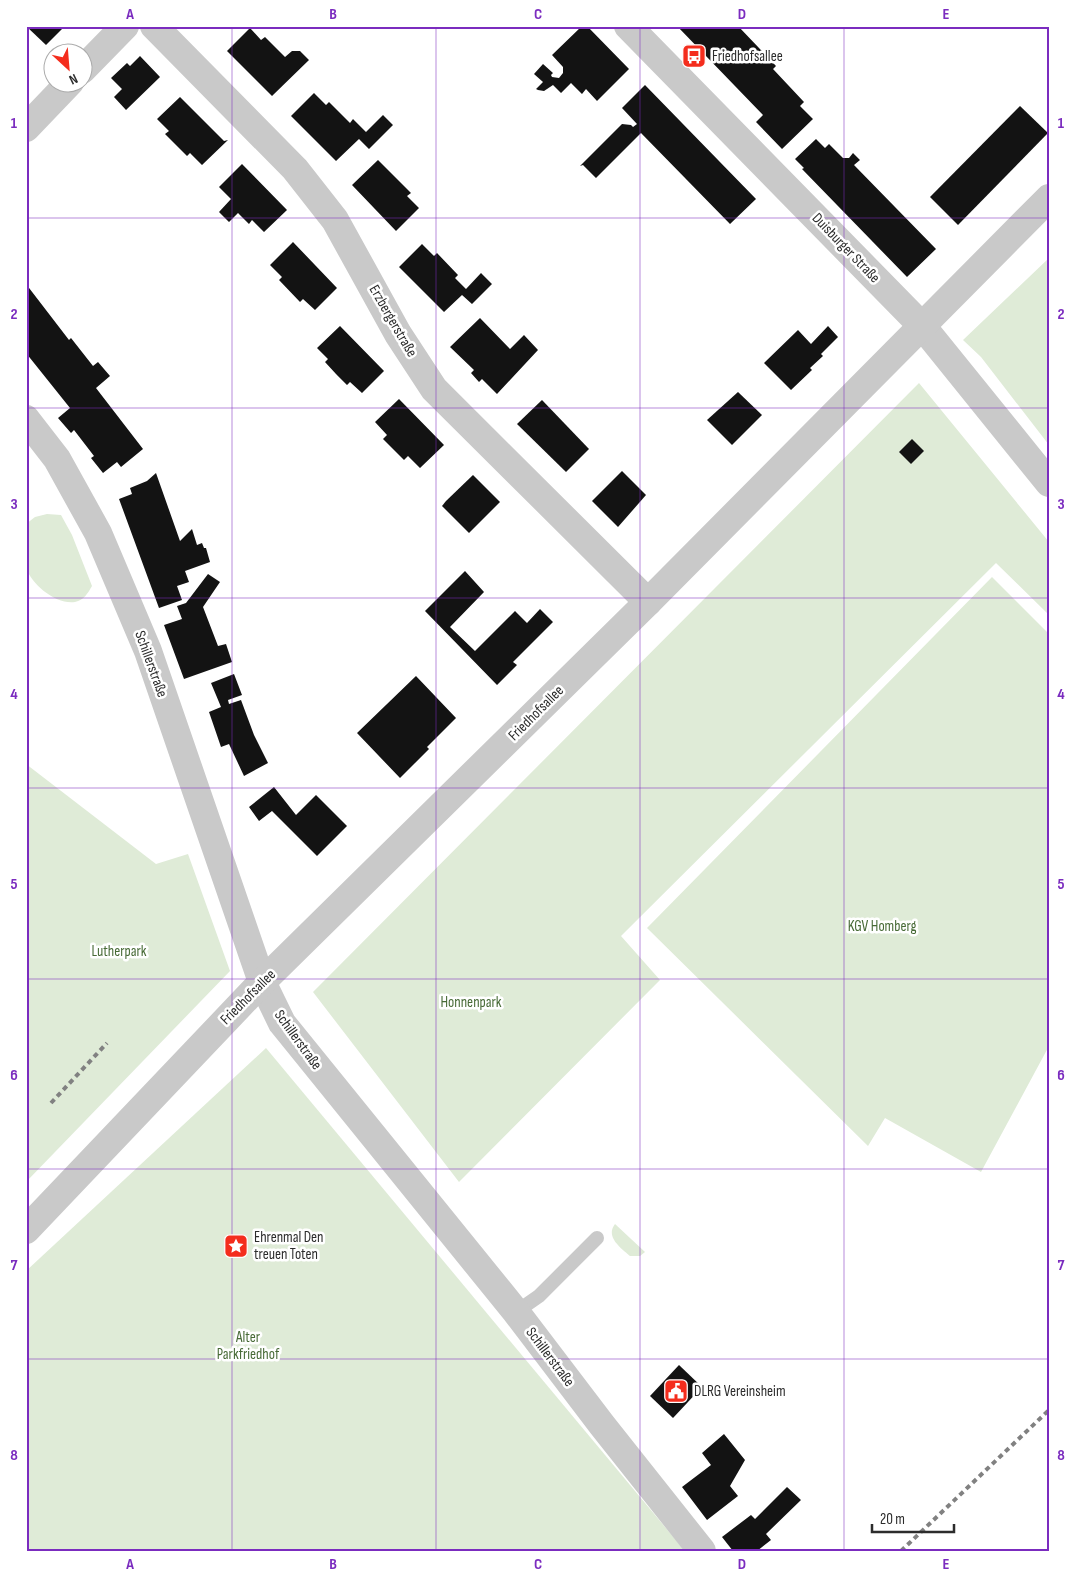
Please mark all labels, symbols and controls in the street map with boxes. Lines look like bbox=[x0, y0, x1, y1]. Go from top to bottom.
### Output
text: A bbox=[125, 5, 134, 24]
text: B bbox=[329, 5, 337, 24]
text: C bbox=[534, 5, 542, 24]
text: D bbox=[738, 5, 746, 24]
text: E bbox=[943, 5, 950, 24]
north arrow bbox=[42, 42, 92, 92]
bus stop icon: Friedhofsallee bbox=[681, 43, 707, 69]
place label: Friedhofsallee bbox=[712, 47, 783, 66]
text: N bbox=[66, 70, 81, 89]
text: 1 bbox=[11, 114, 18, 133]
text: 1 bbox=[1058, 114, 1065, 133]
street label: Duisburger Straße bbox=[808, 209, 884, 287]
street label: Erzbergerstraße bbox=[365, 282, 421, 360]
text: 2 bbox=[10, 305, 18, 324]
text: 2 bbox=[1057, 305, 1065, 324]
text: 3 bbox=[10, 495, 18, 514]
text: 3 bbox=[1057, 495, 1065, 514]
street label: Schillerstraße bbox=[130, 628, 172, 700]
street label: Friedhofsallee bbox=[504, 681, 568, 745]
text: 4 bbox=[10, 685, 18, 704]
text: 4 bbox=[1057, 685, 1065, 704]
text: 5 bbox=[10, 875, 18, 894]
text: 5 bbox=[1057, 875, 1065, 894]
park label: KGV Homberg bbox=[848, 917, 916, 936]
park label: Lutherpark bbox=[91, 942, 147, 961]
street label: Friedhofsallee bbox=[216, 965, 280, 1029]
park label: Honnenpark bbox=[440, 993, 502, 1012]
street label: Schillerstraße bbox=[270, 1006, 326, 1074]
text: 6 bbox=[10, 1066, 18, 1085]
text: 6 bbox=[1057, 1066, 1065, 1085]
place label: Ehrenmal Den treuen Toten bbox=[254, 1228, 324, 1264]
place icon: Ehrenmal Den treuen Toten bbox=[223, 1233, 249, 1259]
text: 7 bbox=[11, 1256, 18, 1275]
text: 7 bbox=[1058, 1256, 1065, 1275]
street label: Schillerstraße bbox=[522, 1324, 578, 1390]
park label: Alter Parkfriedhof bbox=[217, 1328, 280, 1364]
public building icon: DLRG Vereinsheim bbox=[663, 1378, 689, 1404]
place label: DLRG Vereinsheim bbox=[694, 1382, 786, 1401]
text: 8 bbox=[10, 1446, 18, 1465]
text: 8 bbox=[1057, 1446, 1065, 1465]
scale bar bbox=[872, 1502, 955, 1534]
text: 20 m bbox=[880, 1510, 905, 1529]
text: A bbox=[125, 1555, 134, 1574]
text: B bbox=[329, 1555, 337, 1574]
text: C bbox=[534, 1555, 542, 1574]
text: D bbox=[738, 1555, 746, 1574]
text: E bbox=[943, 1555, 950, 1574]

